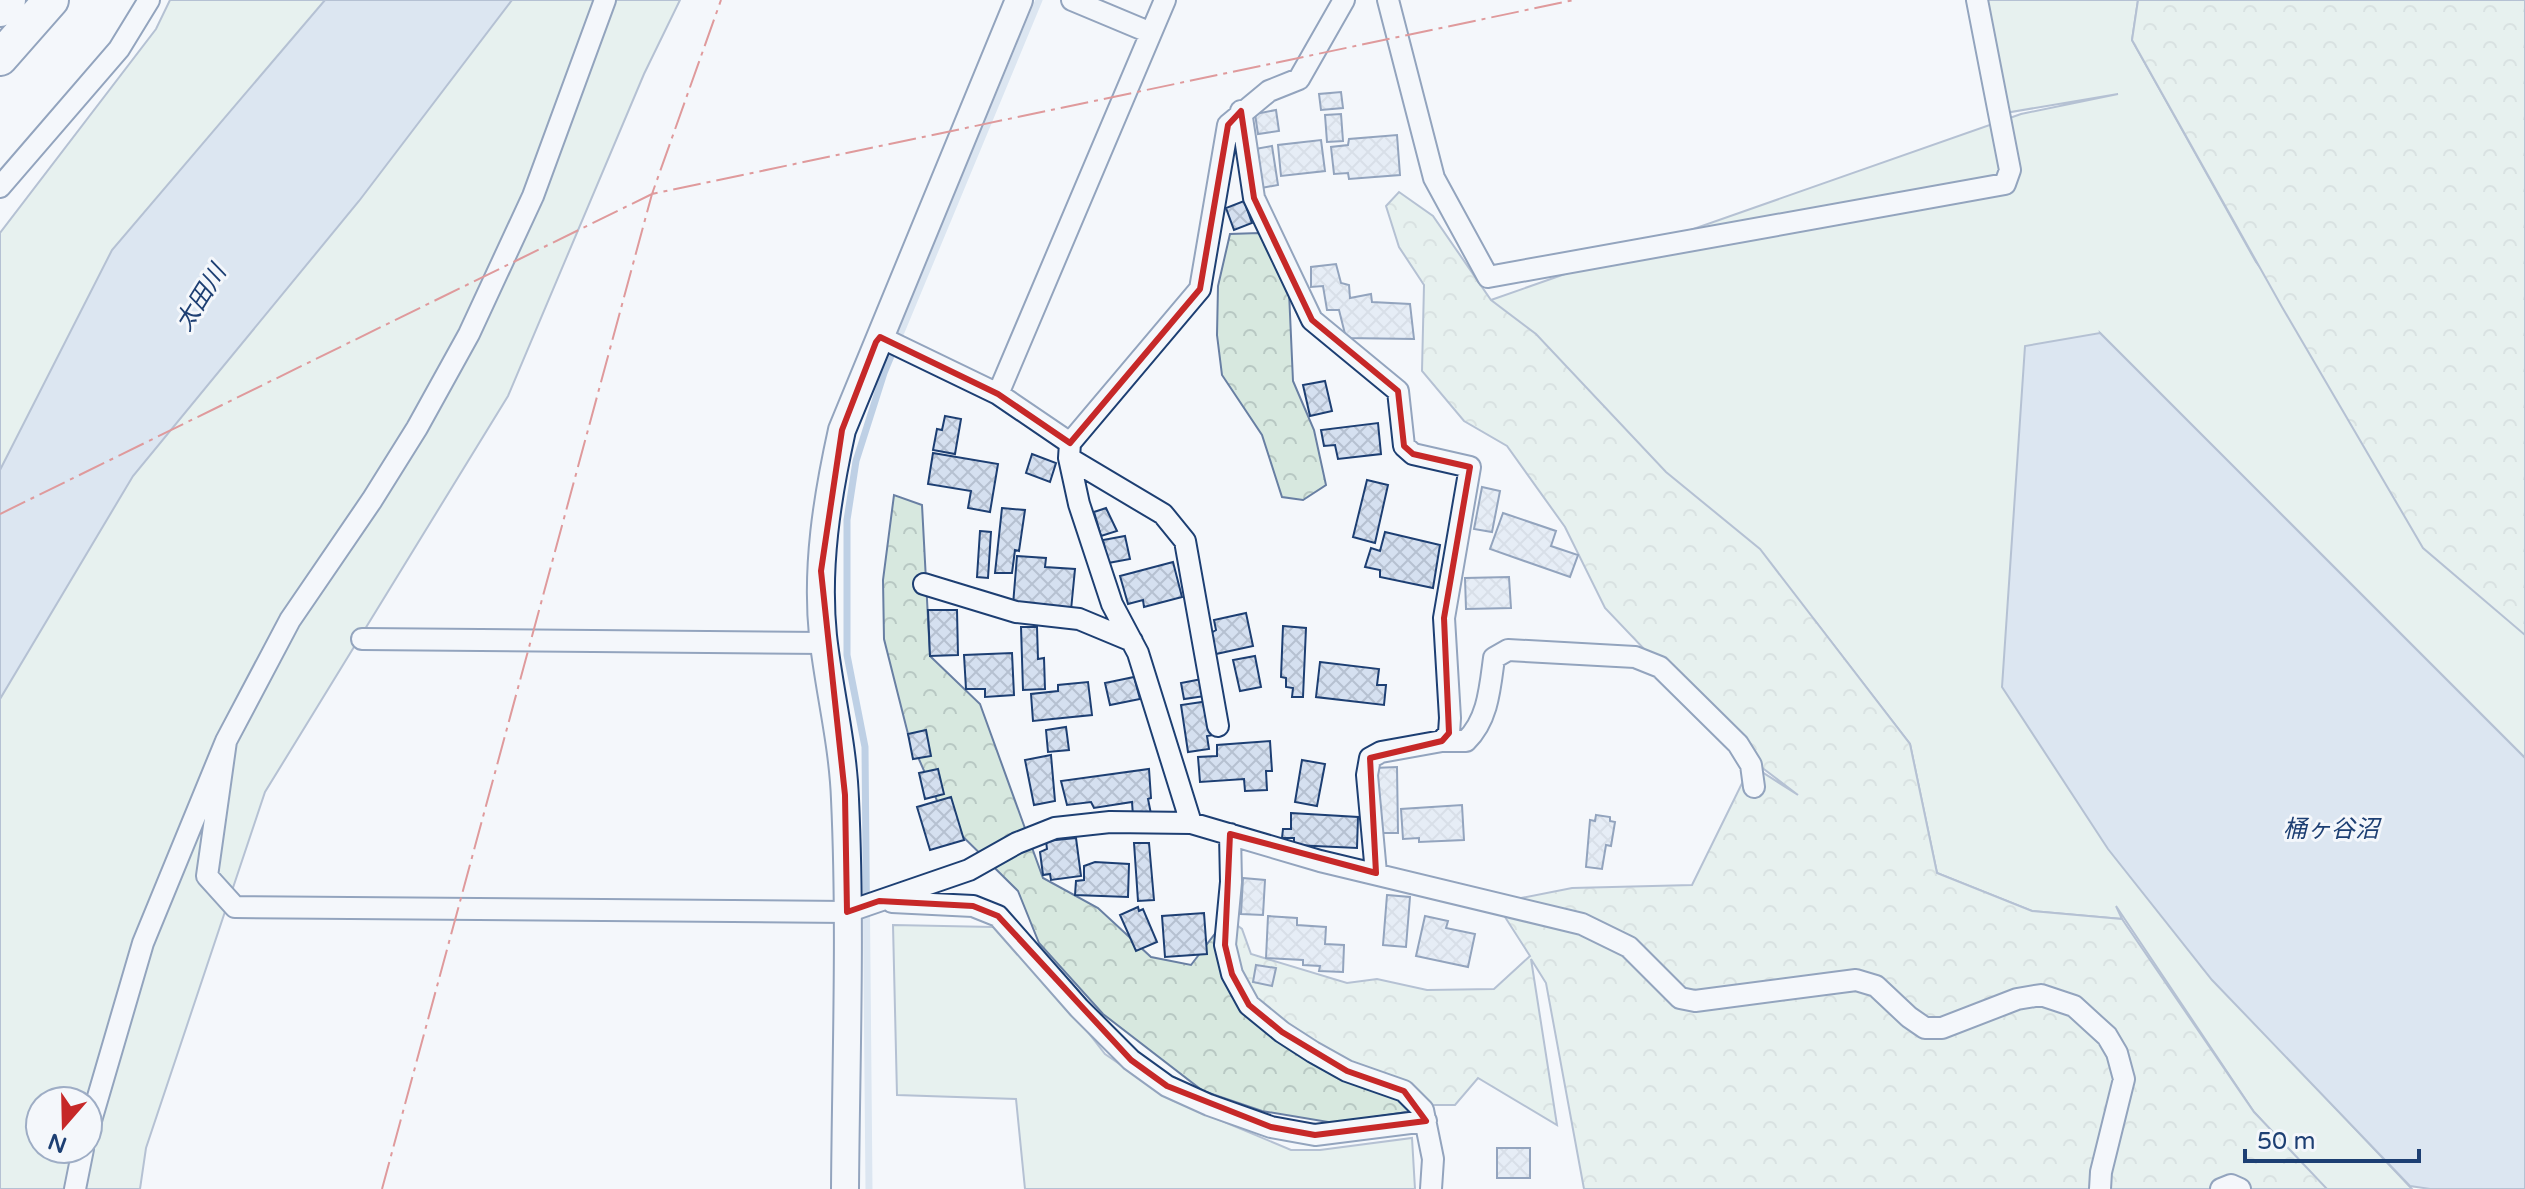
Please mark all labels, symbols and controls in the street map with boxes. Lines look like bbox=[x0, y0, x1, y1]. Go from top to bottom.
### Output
water label: 太田川 bbox=[170, 257, 234, 336]
water label: 桶ヶ谷沼 bbox=[2283, 815, 2382, 844]
north arrow bbox=[24, 1085, 104, 1165]
scale bar bbox=[2245, 1113, 2419, 1163]
text: 50 m bbox=[2257, 1127, 2315, 1156]
text: N bbox=[45, 1128, 70, 1158]

